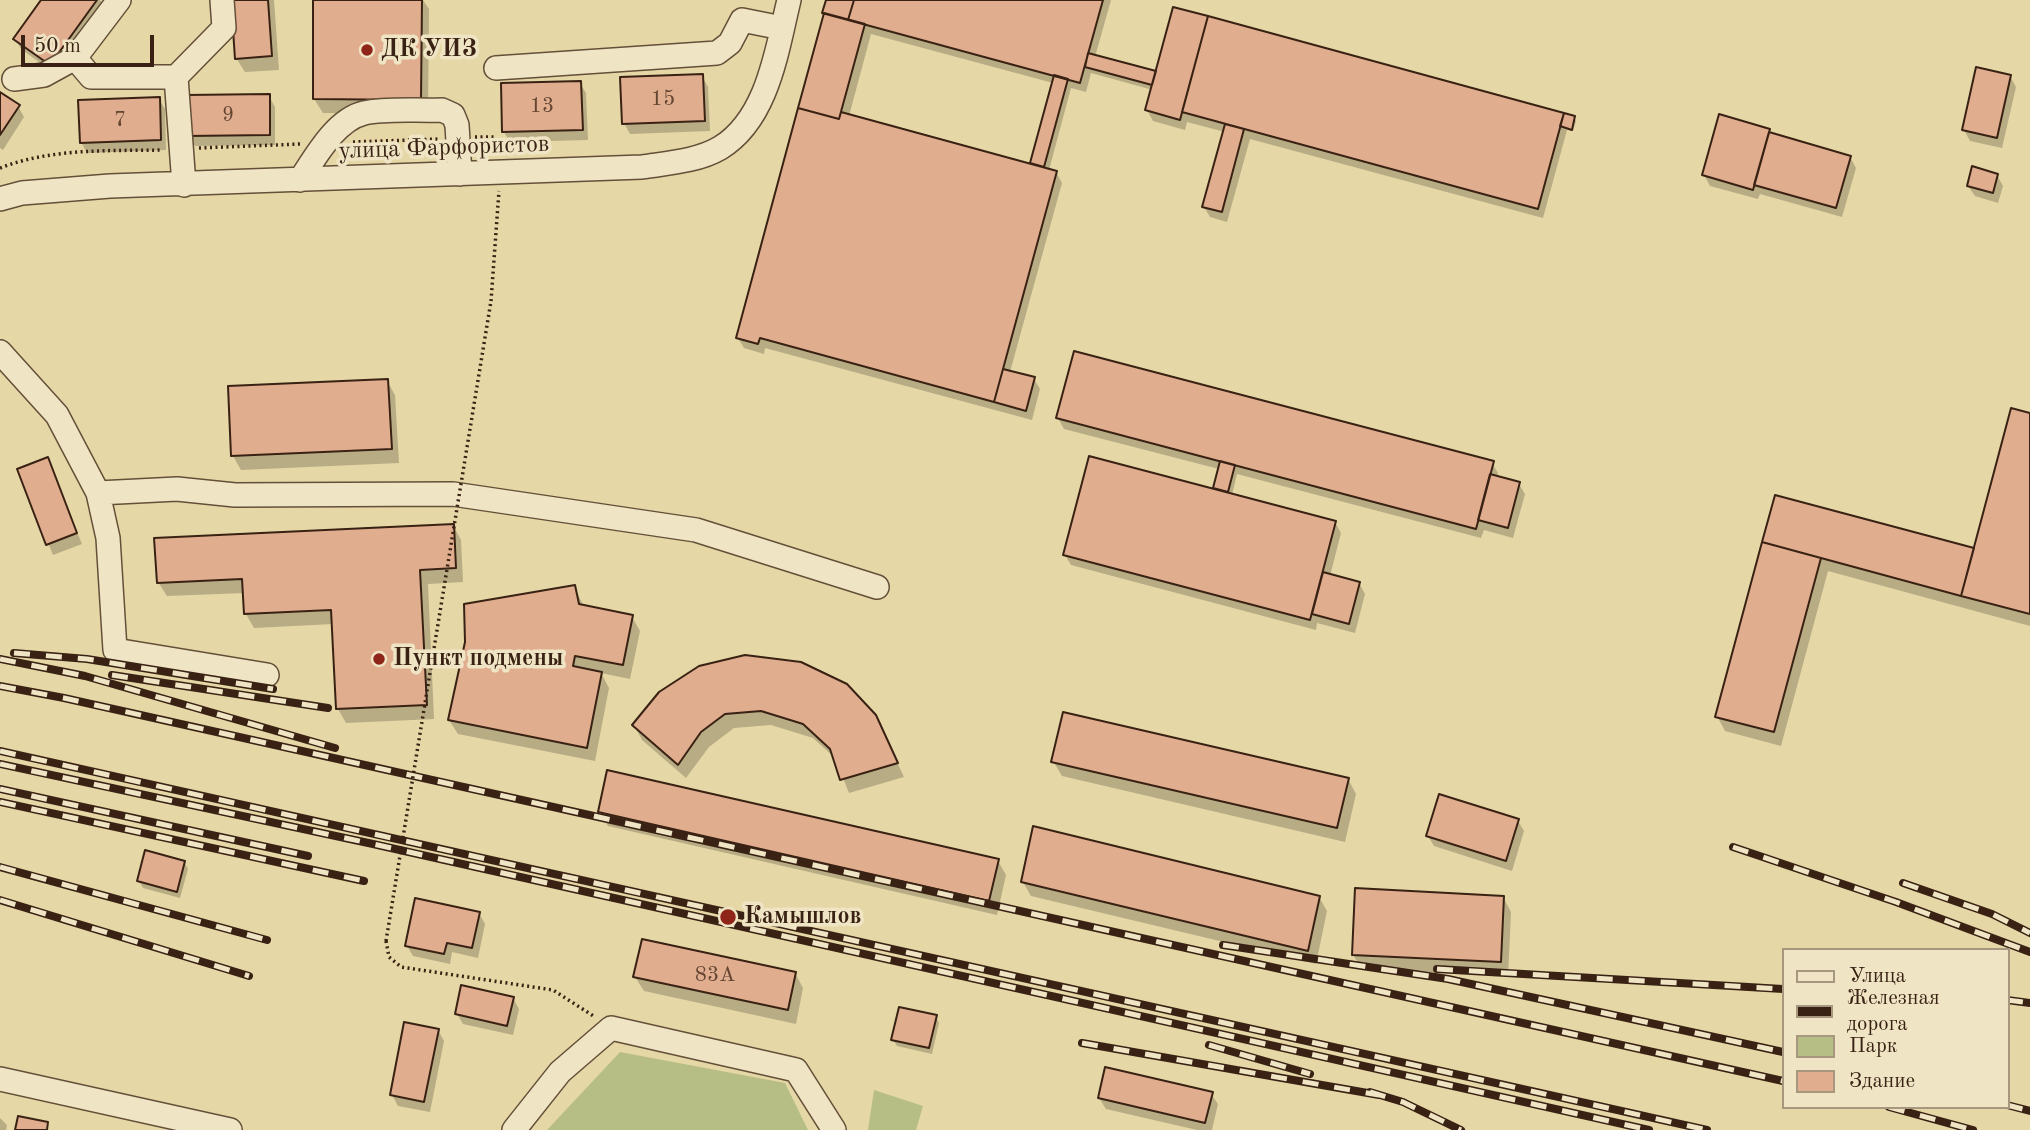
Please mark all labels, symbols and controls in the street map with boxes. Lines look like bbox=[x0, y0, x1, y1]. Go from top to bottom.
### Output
scale bar bbox=[24, 21, 158, 65]
text: 50 m bbox=[34, 36, 81, 57]
place label: ДК УИЗ bbox=[381, 36, 477, 64]
marker: ДК УИЗ bbox=[359, 42, 375, 58]
house number: 15 bbox=[651, 86, 675, 112]
house number: 13 bbox=[530, 93, 554, 119]
house number: 9 bbox=[222, 102, 234, 128]
house number: 7 bbox=[114, 107, 126, 133]
street label: улица Фарфористов bbox=[338, 130, 550, 166]
place label: Пункт подмены bbox=[393, 645, 563, 673]
marker: Пункт подмены bbox=[371, 651, 387, 667]
place label: Камышлов bbox=[744, 903, 861, 931]
marker: Камышлов bbox=[718, 907, 738, 927]
legend bbox=[1782, 948, 2009, 1109]
house number: 83А bbox=[695, 962, 735, 988]
text: Улица bbox=[1849, 966, 1906, 987]
text: Железная дорога bbox=[1847, 988, 1940, 1035]
text: Парк bbox=[1849, 1036, 1897, 1057]
text: Здание bbox=[1849, 1071, 1915, 1092]

